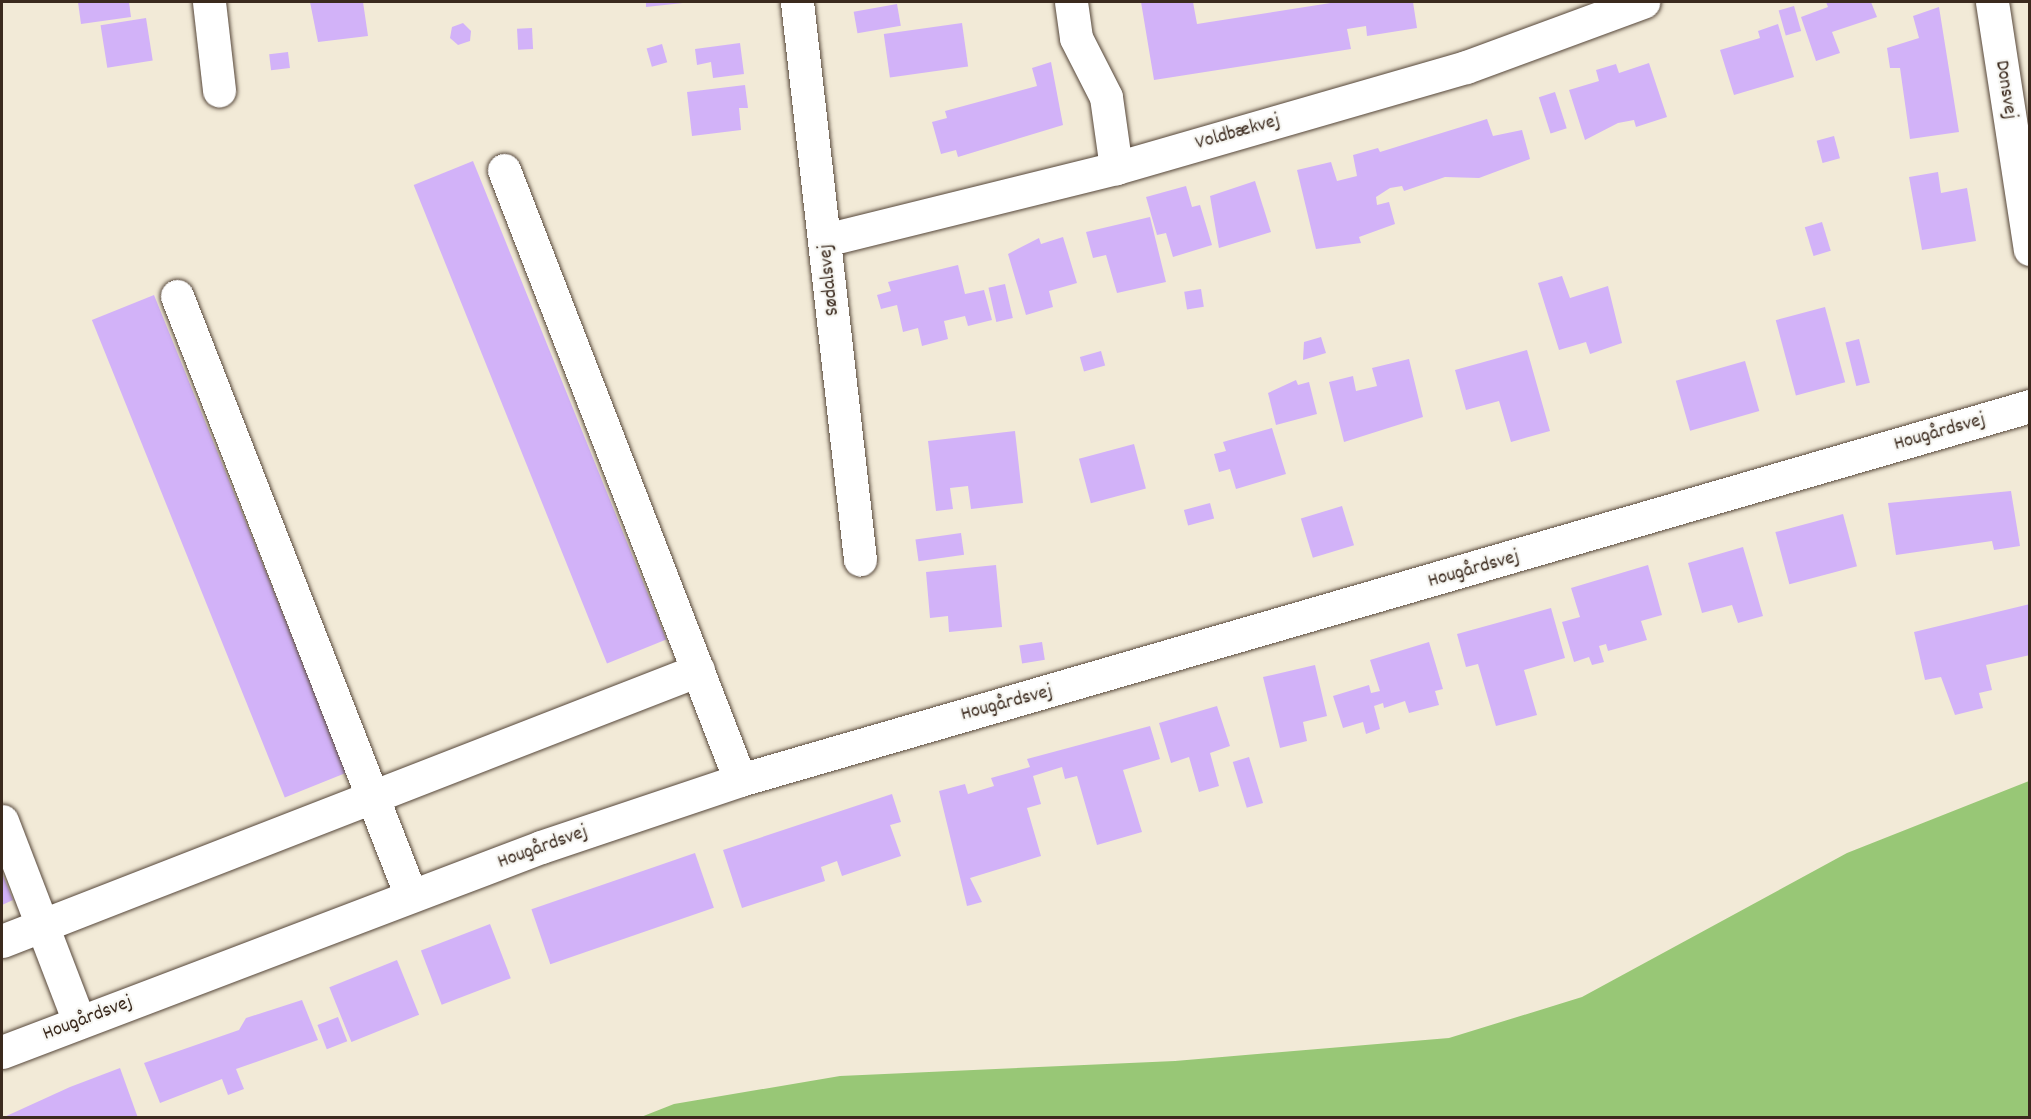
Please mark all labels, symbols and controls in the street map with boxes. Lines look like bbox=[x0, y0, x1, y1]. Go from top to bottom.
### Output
street label: Donsvej bbox=[1989, 59, 2021, 121]
street label: Voldbækvej bbox=[1193, 109, 1283, 157]
street label: Sødalsvej bbox=[814, 243, 846, 317]
street label: Hougårdsvej bbox=[1891, 408, 1989, 458]
street label: Hougårdsvej bbox=[1425, 545, 1523, 595]
street label: Hougårdsvej bbox=[958, 680, 1056, 728]
street label: Hougårdsvej bbox=[495, 821, 591, 875]
street label: Hougårdsvej bbox=[40, 991, 136, 1047]

